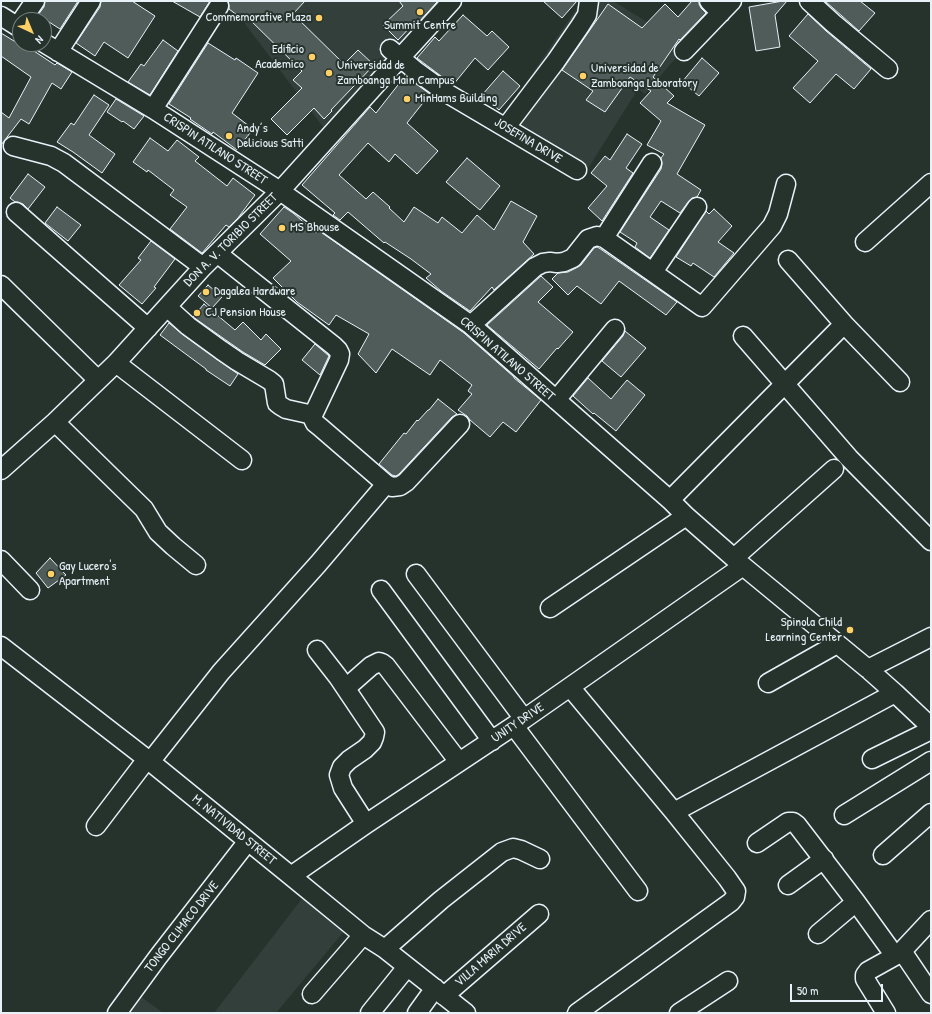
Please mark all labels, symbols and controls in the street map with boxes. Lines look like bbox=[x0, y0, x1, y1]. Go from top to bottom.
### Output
marker: Summit Centre bbox=[415, 7, 425, 17]
place label: Commemorative Plaza bbox=[205, 10, 311, 26]
north arrow bbox=[12, 12, 52, 52]
marker: Commemorative Plaza bbox=[314, 13, 324, 23]
place label: Summit Centre bbox=[384, 18, 456, 34]
text: N bbox=[33, 33, 47, 47]
place label: Edificio Academico bbox=[255, 42, 304, 73]
marker: Edificio Academico bbox=[307, 52, 317, 62]
place label: Universidad de Zamboanga Main Campus bbox=[337, 58, 454, 89]
place label: Universidad de Zamboanga Laboratory bbox=[591, 61, 698, 92]
marker: Universidad de Zamboanga Main Campus bbox=[324, 68, 334, 78]
marker: Universidad de Zamboanga Laboratory bbox=[578, 71, 588, 81]
place label: MinHams Building bbox=[415, 91, 497, 107]
marker: MinHams Building bbox=[402, 94, 412, 104]
street label: CRISPIN ATILANO STREET bbox=[160, 110, 270, 188]
street label: JOSEFINA DRIVE bbox=[491, 115, 565, 167]
place label: Andy’s Delicious Satti bbox=[237, 121, 304, 152]
marker: Andy’s Delicious Satti bbox=[224, 131, 234, 141]
street label: DON A. V. TORIBIO STREET bbox=[181, 190, 281, 290]
place label: MS Bhouse bbox=[290, 220, 339, 236]
marker: MS Bhouse bbox=[277, 223, 287, 233]
place label: Dagalea Hardware bbox=[214, 284, 295, 300]
marker: Dagalea Hardware bbox=[201, 287, 211, 297]
place label: CJ Pension House bbox=[205, 305, 286, 321]
marker: CJ Pension House bbox=[192, 308, 202, 318]
street label: CRISPIN ATILANO STREET bbox=[456, 314, 558, 404]
place label: Gay Lucero's Apartment bbox=[59, 559, 116, 590]
marker: Gay Lucero's Apartment bbox=[46, 569, 56, 579]
place label: Spinola Child Learning Center bbox=[766, 615, 842, 646]
marker: Spinola Child Learning Center bbox=[845, 625, 855, 635]
street label: UNITY DRIVE bbox=[489, 700, 547, 746]
street label: M. NATIVIDAD STREET bbox=[189, 791, 279, 869]
street label: TONGO CLIMACO DRIVE bbox=[142, 878, 222, 976]
street label: VILLA MARIA DRIVE bbox=[452, 920, 530, 990]
scale bar bbox=[792, 976, 885, 1002]
text: 50 m bbox=[797, 982, 818, 999]

